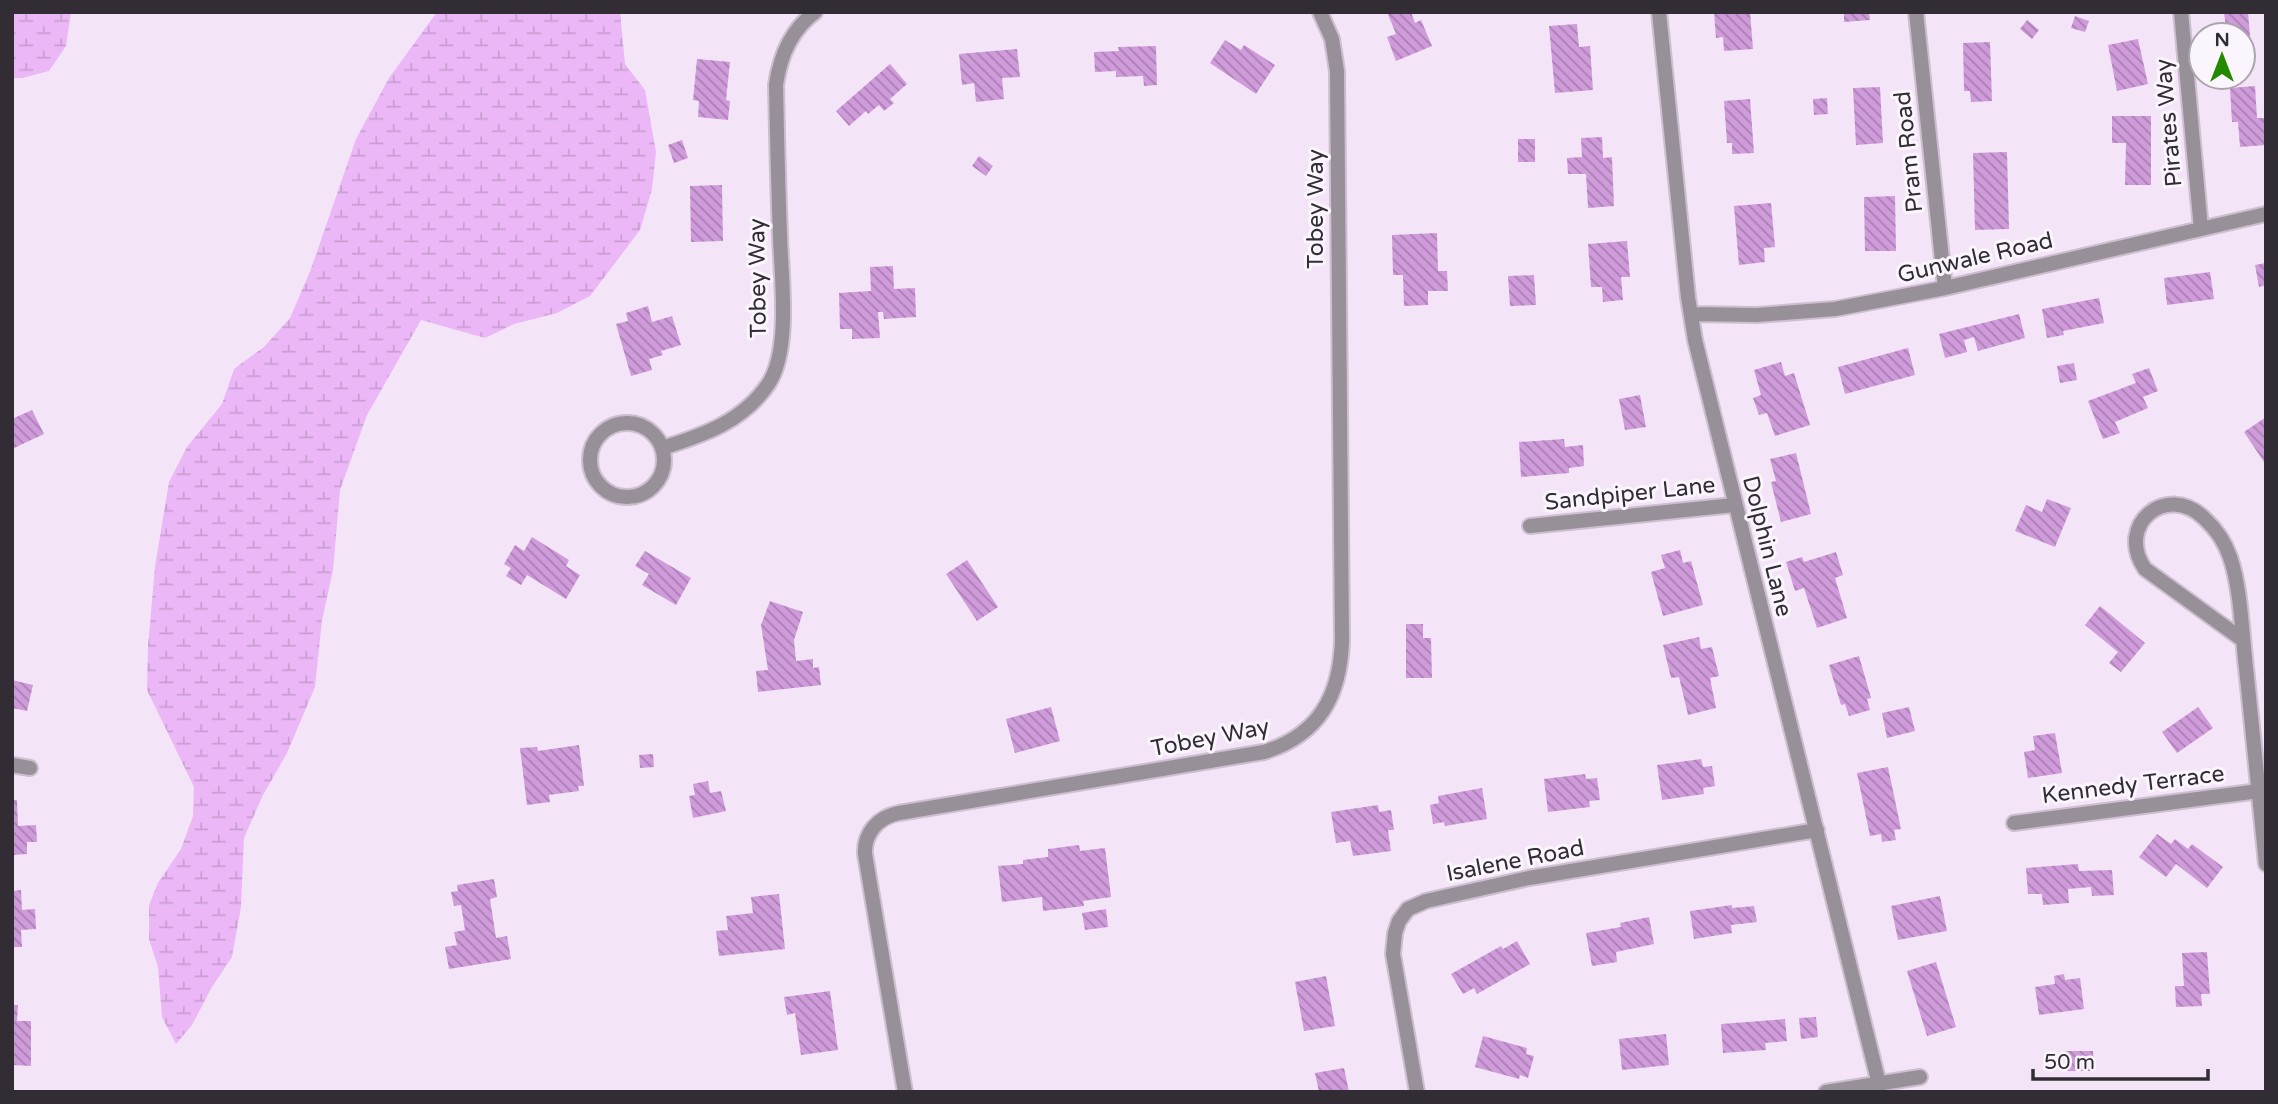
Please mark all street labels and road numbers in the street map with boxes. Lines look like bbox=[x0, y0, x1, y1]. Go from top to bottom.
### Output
street label: Pirates Way bbox=[2149, 58, 2189, 188]
street label: Pram Road bbox=[1889, 90, 1929, 214]
street label: Tobey Way bbox=[1302, 149, 1330, 269]
street label: Tobey Way bbox=[743, 218, 773, 338]
street label: Gunwale Road bbox=[1895, 226, 2056, 289]
street label: Sandpiper Lane bbox=[1543, 471, 1717, 517]
street label: Dolphin Lane bbox=[1736, 473, 1798, 619]
street label: Tobey Way bbox=[1149, 713, 1272, 763]
street label: Kennedy Terrace bbox=[2040, 760, 2226, 810]
street label: Isalene Road bbox=[1444, 834, 1586, 888]

